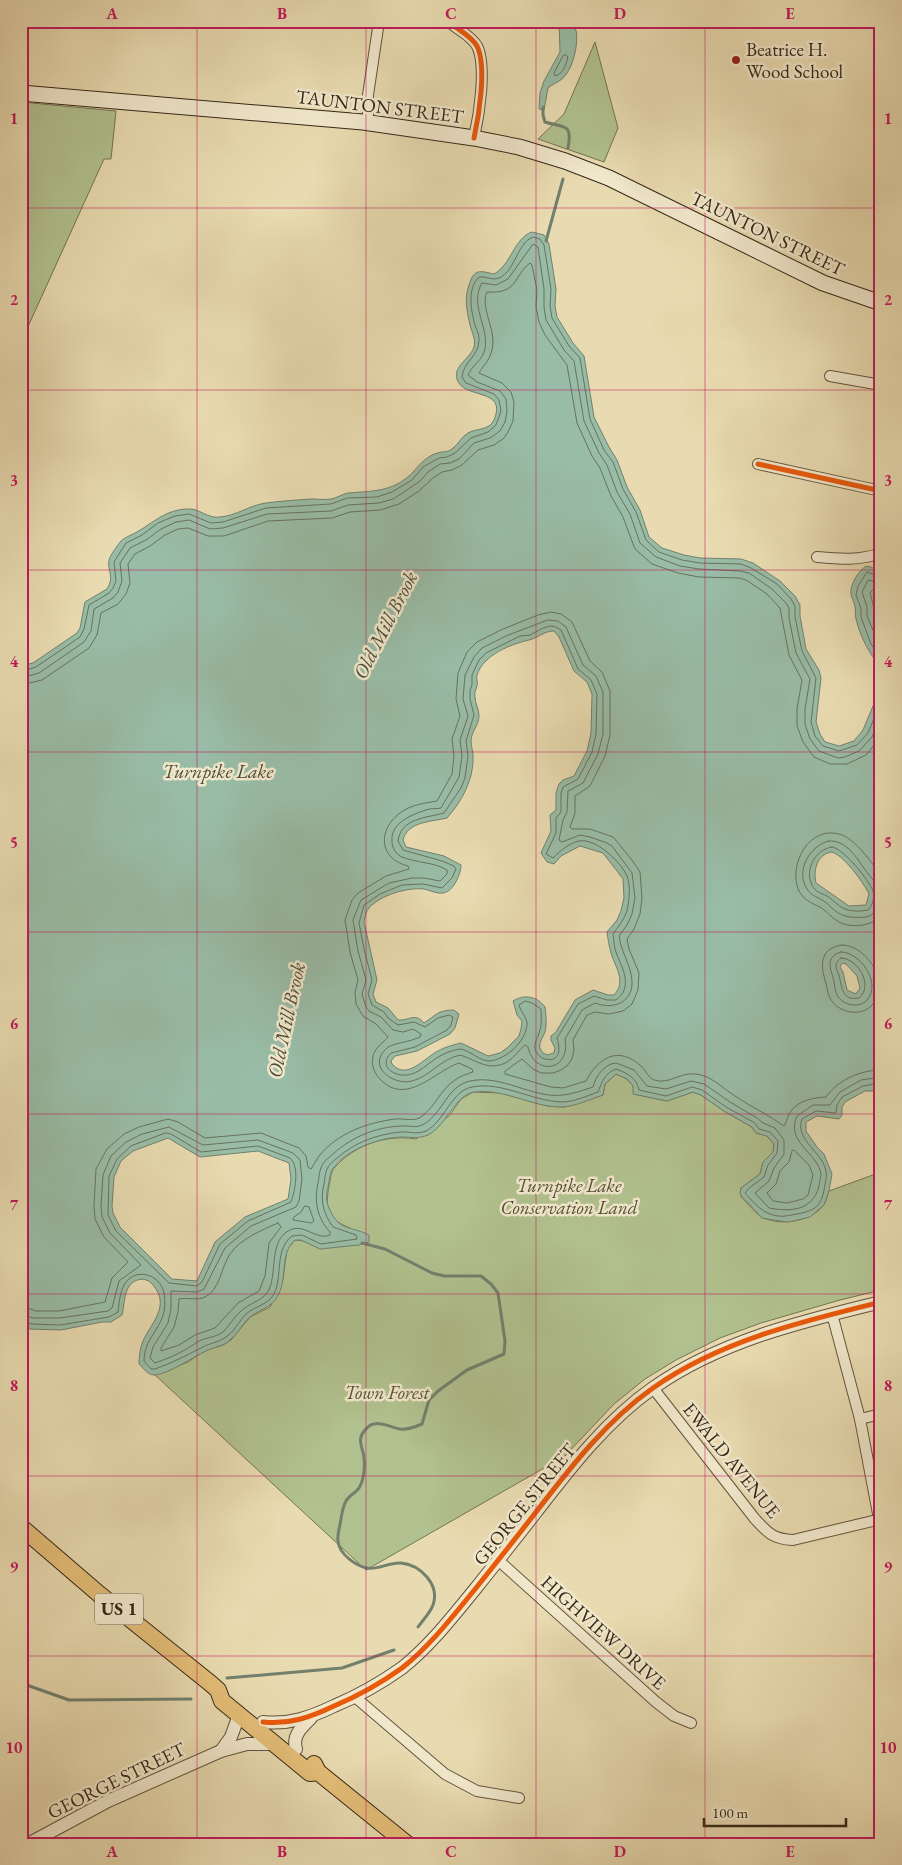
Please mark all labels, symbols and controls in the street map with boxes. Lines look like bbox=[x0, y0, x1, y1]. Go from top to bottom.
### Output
text: A bbox=[105, 3, 118, 24]
text: B bbox=[277, 3, 287, 24]
text: C bbox=[445, 3, 457, 24]
text: D bbox=[614, 3, 626, 24]
text: E bbox=[785, 3, 795, 24]
place label: Beatrice H. Wood School bbox=[746, 37, 844, 84]
marker: Beatrice H. Wood School bbox=[730, 54, 742, 66]
street label: TAUNTON STREET bbox=[295, 84, 465, 129]
text: 1 bbox=[10, 108, 18, 129]
text: 1 bbox=[884, 108, 892, 129]
street label: TAUNTON STREET bbox=[687, 185, 849, 282]
text: 2 bbox=[10, 289, 19, 310]
text: 2 bbox=[884, 289, 893, 310]
text: 3 bbox=[10, 470, 18, 491]
text: 3 bbox=[884, 470, 892, 491]
water label: Old Mill Brook bbox=[347, 567, 423, 683]
text: 4 bbox=[10, 651, 19, 672]
text: 4 bbox=[884, 651, 893, 672]
water label: Turnpike Lake bbox=[163, 758, 273, 784]
text: 5 bbox=[10, 832, 18, 853]
text: 5 bbox=[884, 832, 892, 853]
water label: Old Mill Brook bbox=[261, 960, 311, 1080]
text: 6 bbox=[10, 1013, 19, 1034]
text: 6 bbox=[884, 1013, 893, 1034]
park label: Turnpike Lake Conservation Land bbox=[501, 1173, 638, 1220]
text: 7 bbox=[10, 1194, 19, 1215]
text: 7 bbox=[884, 1194, 893, 1215]
text: 8 bbox=[10, 1375, 18, 1396]
text: 8 bbox=[884, 1375, 892, 1396]
park label: Town Forest bbox=[345, 1380, 431, 1405]
street label: EWALD AVENUE bbox=[677, 1397, 786, 1523]
street label: GEORGE STREET bbox=[467, 1438, 582, 1571]
text: 9 bbox=[10, 1556, 19, 1577]
text: 9 bbox=[884, 1556, 893, 1577]
street label: HIGHVIEW DRIVE bbox=[536, 1570, 672, 1695]
road number: US 1 bbox=[95, 1594, 143, 1625]
street label: GEORGE STREET bbox=[43, 1736, 189, 1825]
text: 10 bbox=[6, 1737, 23, 1758]
text: 10 bbox=[880, 1737, 897, 1758]
scale bar bbox=[704, 1795, 847, 1827]
text: 100 m bbox=[712, 1803, 749, 1822]
text: A bbox=[105, 1841, 118, 1862]
text: B bbox=[277, 1841, 287, 1862]
text: C bbox=[445, 1841, 457, 1862]
text: D bbox=[614, 1841, 626, 1862]
text: E bbox=[785, 1841, 795, 1862]

